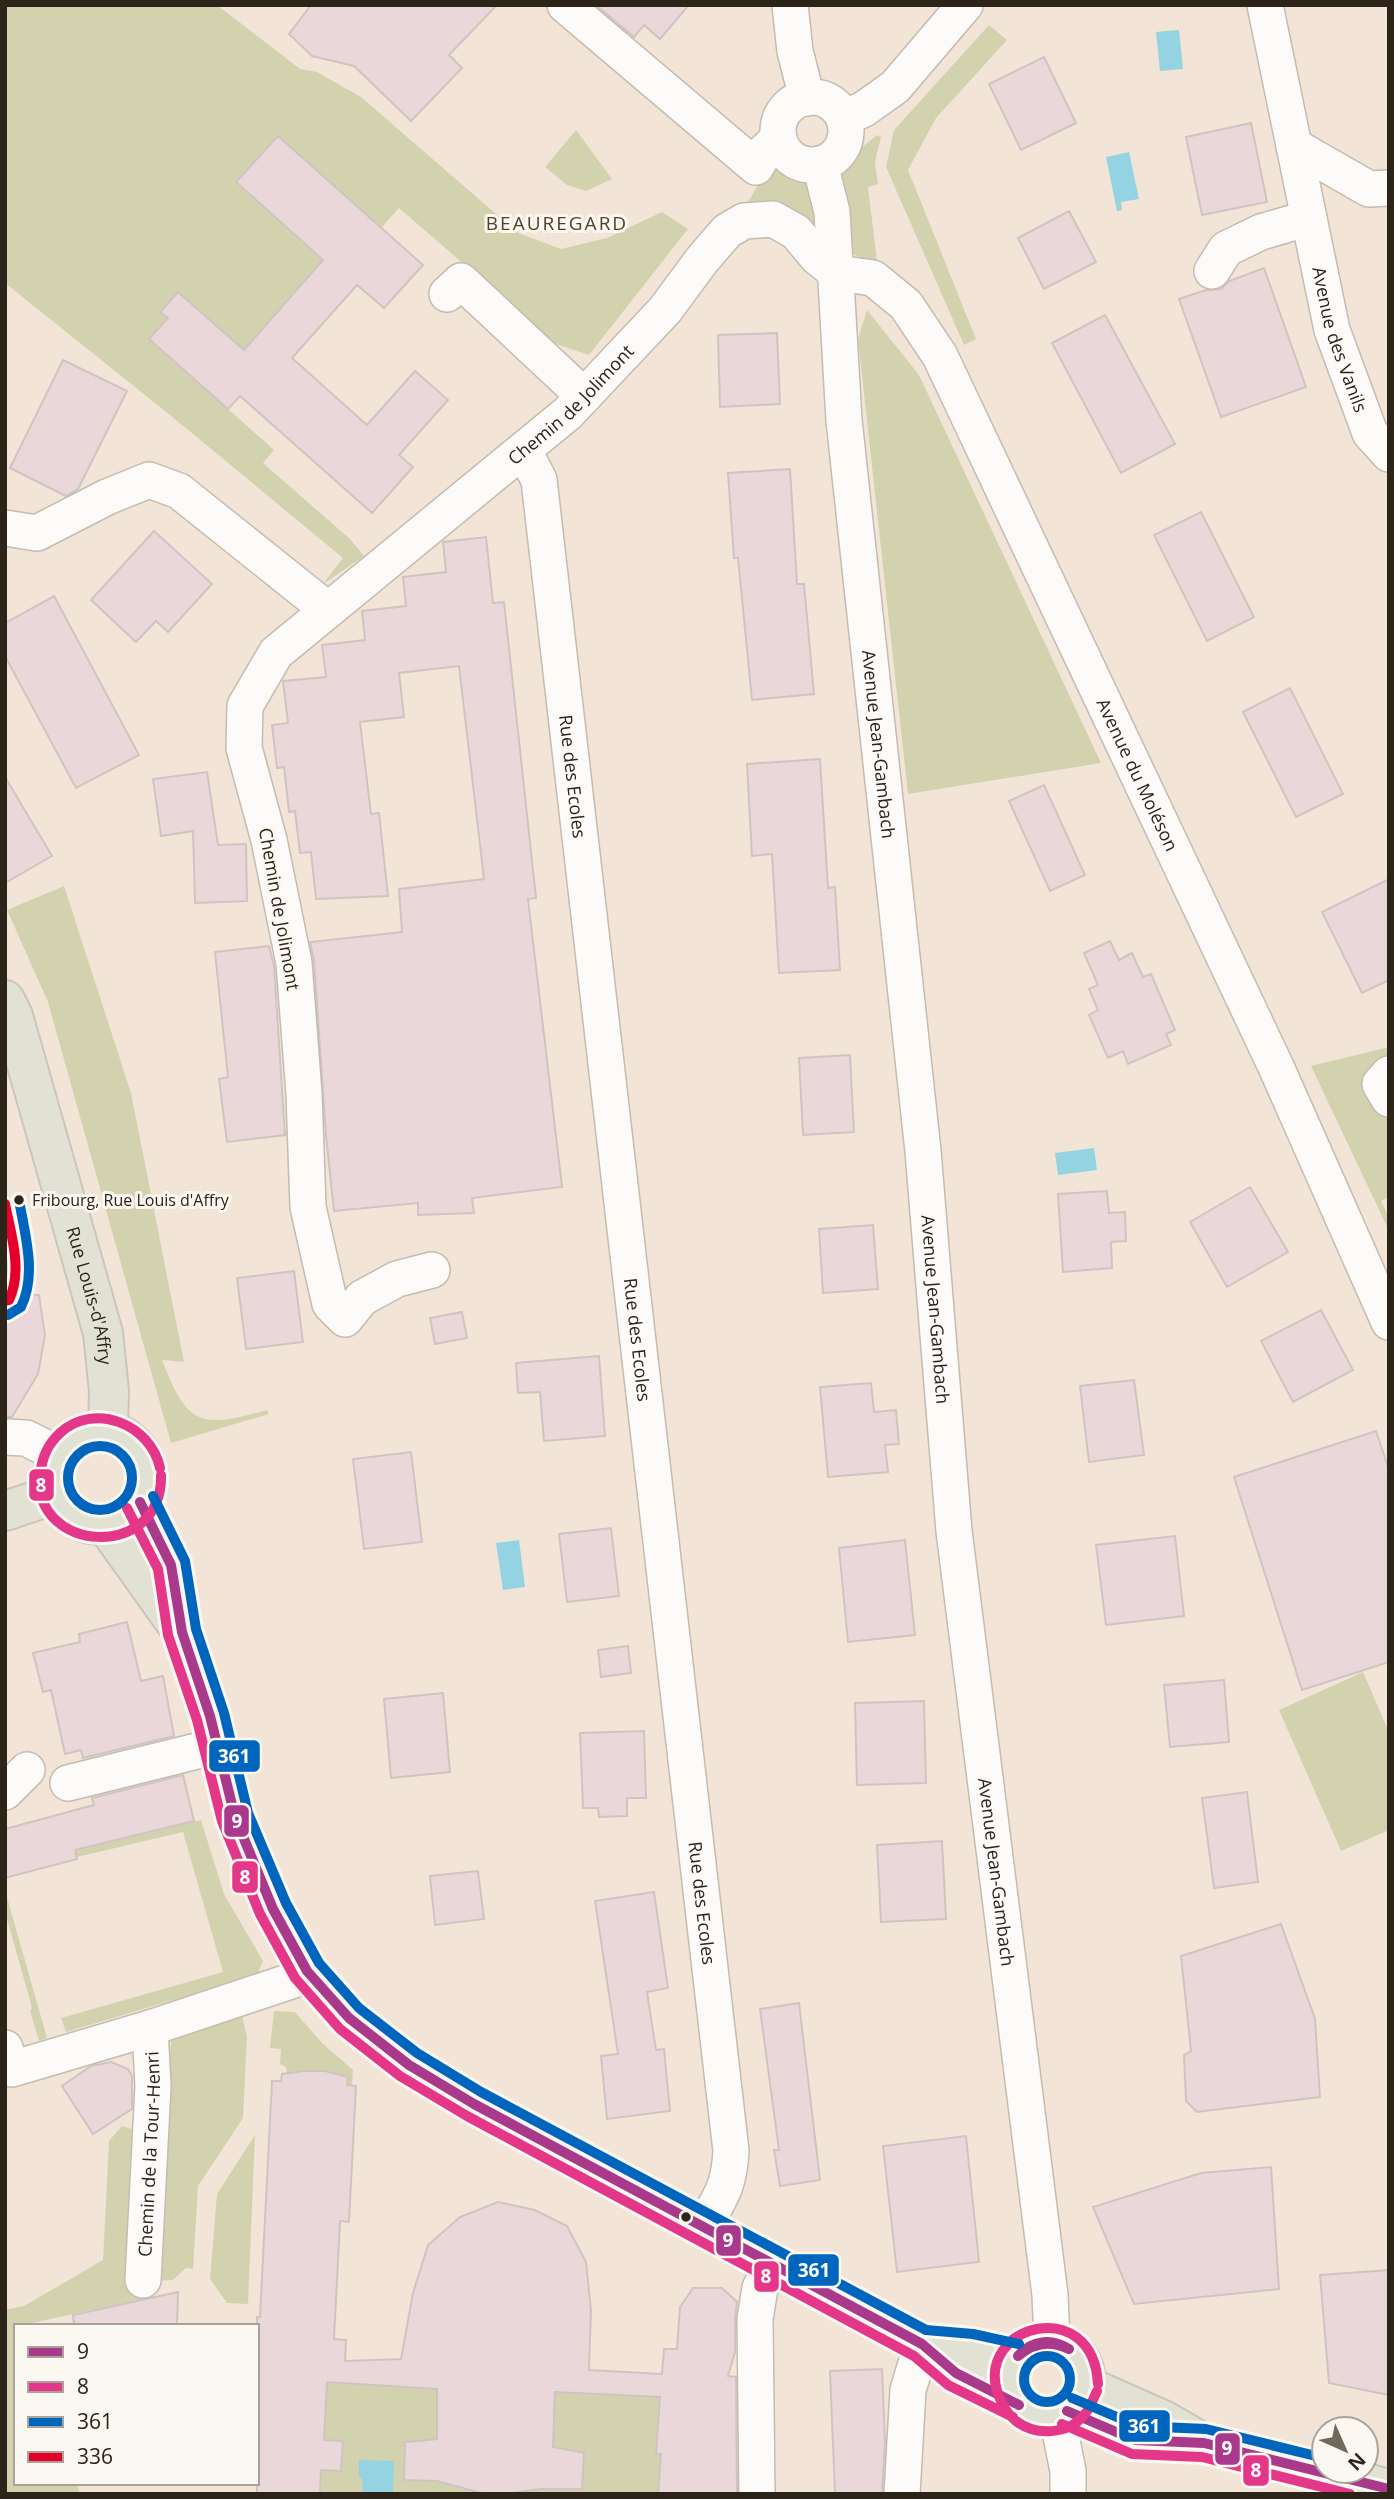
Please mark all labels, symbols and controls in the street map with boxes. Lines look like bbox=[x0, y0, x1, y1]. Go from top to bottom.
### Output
district label: BEAUREGARD bbox=[486, 210, 628, 236]
street label: Avenue des Vanils bbox=[1307, 264, 1373, 416]
street label: Chemin de Jolimont bbox=[503, 339, 639, 470]
street label: Avenue Jean-Gambach bbox=[857, 649, 901, 840]
street label: Avenue du Moléson bbox=[1091, 694, 1184, 855]
street label: Rue des Ecoles bbox=[554, 713, 592, 839]
street label: Chemin de Jolimont bbox=[254, 826, 306, 992]
place label: Fribourg, Rue Louis d'Affry bbox=[32, 1189, 230, 1211]
marker: Fribourg, Rue Louis d'Affry bbox=[12, 1193, 26, 1207]
street label: Avenue Jean-Gambach bbox=[916, 1214, 956, 1405]
street label: Rue Louis-d'Affry bbox=[61, 1223, 118, 1367]
street label: Rue des Ecoles bbox=[619, 1277, 657, 1403]
line badge: 8 bbox=[28, 1468, 55, 1502]
text: 8 bbox=[36, 1472, 47, 1498]
line badge: 361 bbox=[208, 1739, 261, 1773]
text: 361 bbox=[218, 1743, 250, 1769]
street label: Avenue Jean-Gambach bbox=[973, 1776, 1021, 1968]
line badge: 9 bbox=[223, 1804, 250, 1838]
text: 9 bbox=[232, 1808, 243, 1834]
street label: Rue des Ecoles bbox=[684, 1840, 722, 1966]
line badge: 8 bbox=[231, 1860, 259, 1894]
text: 8 bbox=[240, 1864, 251, 1890]
street label: Chemin de la Tour-Henri bbox=[132, 2051, 165, 2258]
unlabelled marker bbox=[679, 2210, 693, 2224]
line badge: 9 bbox=[715, 2224, 742, 2257]
text: 9 bbox=[723, 2227, 734, 2253]
line badge: 361 bbox=[787, 2253, 840, 2287]
text: 361 bbox=[798, 2257, 830, 2283]
line badge: 8 bbox=[753, 2260, 780, 2293]
text: 8 bbox=[761, 2263, 772, 2289]
legend bbox=[14, 2324, 259, 2485]
text: 9 bbox=[77, 2337, 89, 2365]
text: 8 bbox=[77, 2372, 89, 2400]
text: 361 bbox=[77, 2407, 113, 2435]
line badge: 361 bbox=[1118, 2409, 1171, 2443]
text: 361 bbox=[1128, 2413, 1160, 2439]
north arrow bbox=[1310, 2415, 1380, 2485]
line badge: 9 bbox=[1214, 2432, 1241, 2466]
text: 9 bbox=[1222, 2435, 1233, 2461]
text: 336 bbox=[77, 2442, 113, 2470]
text: N bbox=[1342, 2447, 1372, 2477]
line badge: 8 bbox=[1242, 2454, 1270, 2487]
text: 8 bbox=[1251, 2457, 1262, 2483]

